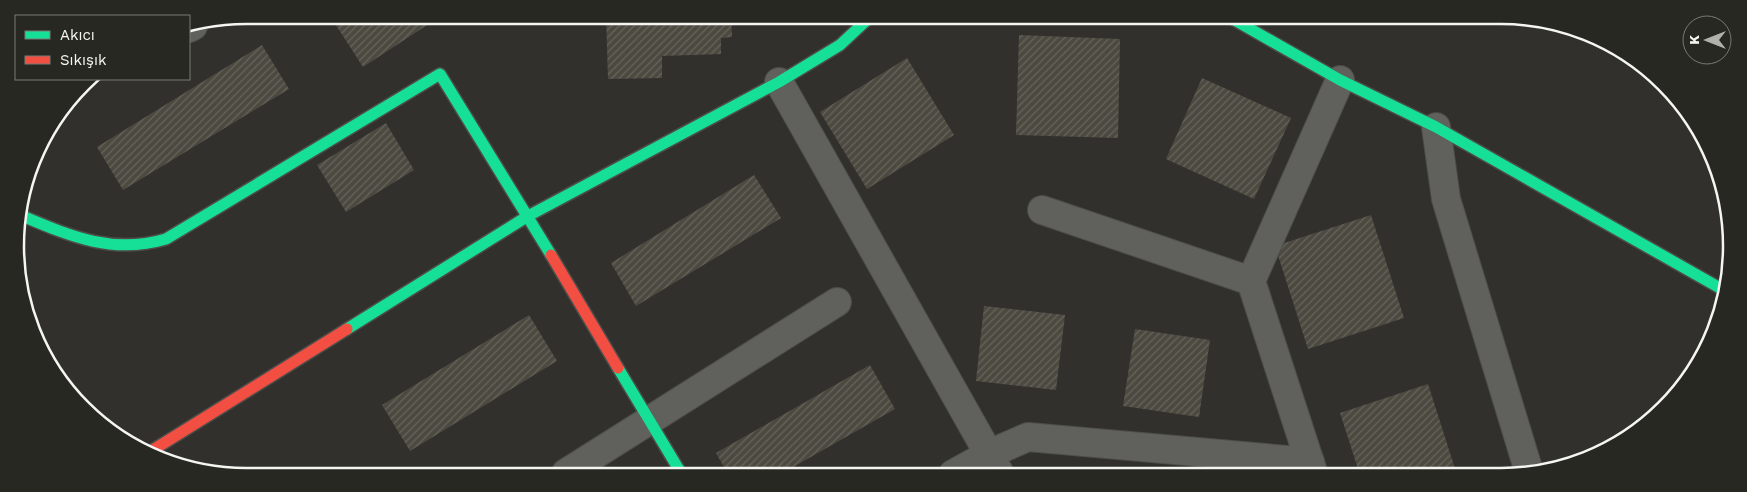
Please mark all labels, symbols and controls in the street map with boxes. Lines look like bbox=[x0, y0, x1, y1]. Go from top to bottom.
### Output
legend bbox=[15, 15, 190, 80]
north arrow bbox=[1682, 15, 1732, 65]
text: Akıcı bbox=[60, 26, 95, 44]
text: K bbox=[1686, 35, 1702, 45]
text: Sıkışık bbox=[60, 51, 107, 69]

